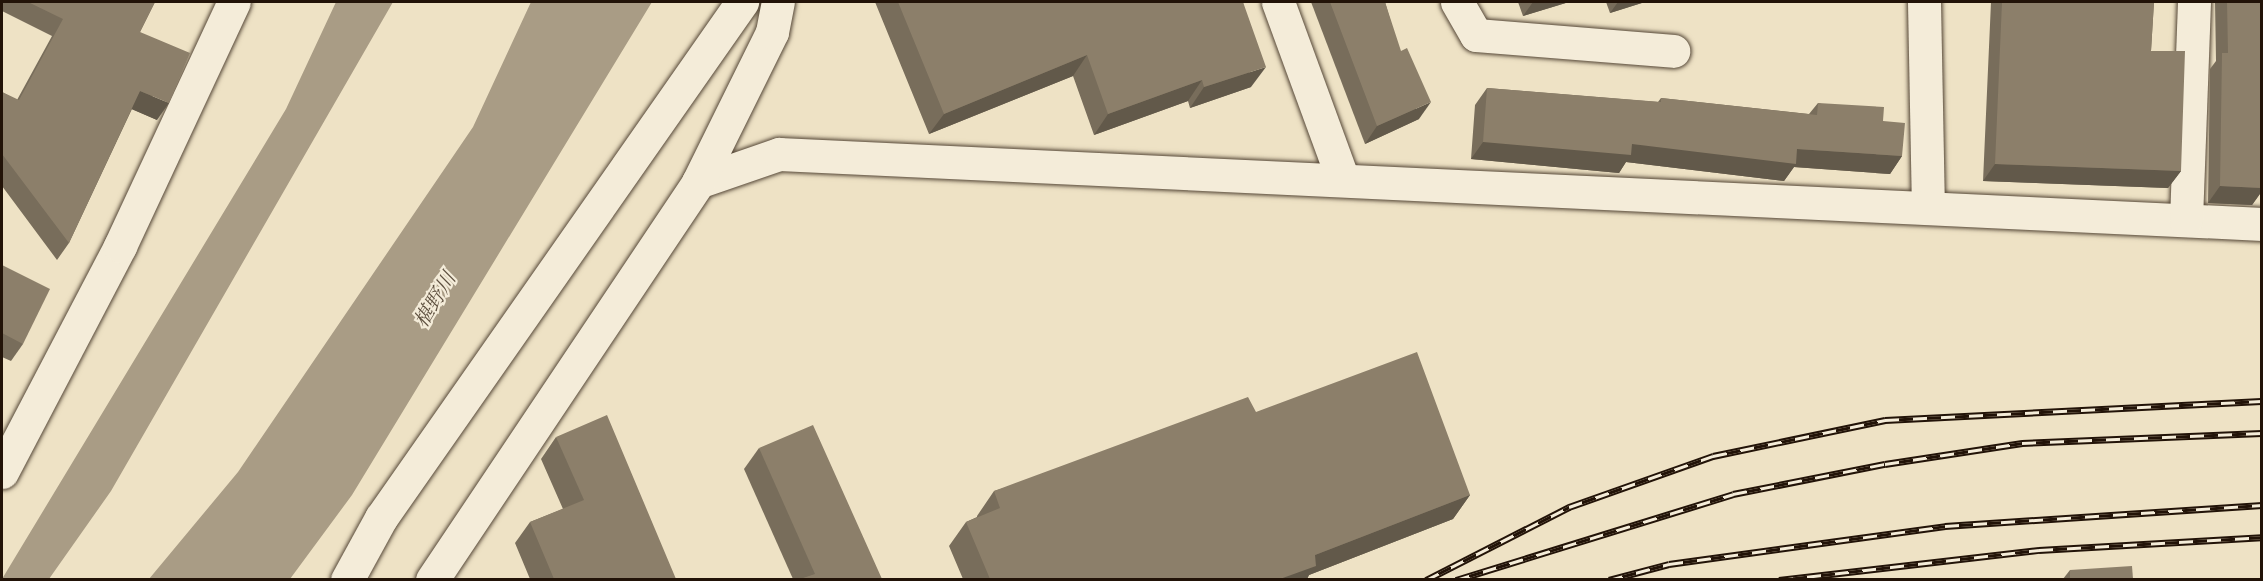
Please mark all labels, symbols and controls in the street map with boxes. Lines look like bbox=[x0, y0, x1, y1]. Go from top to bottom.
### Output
water label: 椹野川 bbox=[409, 268, 461, 332]

